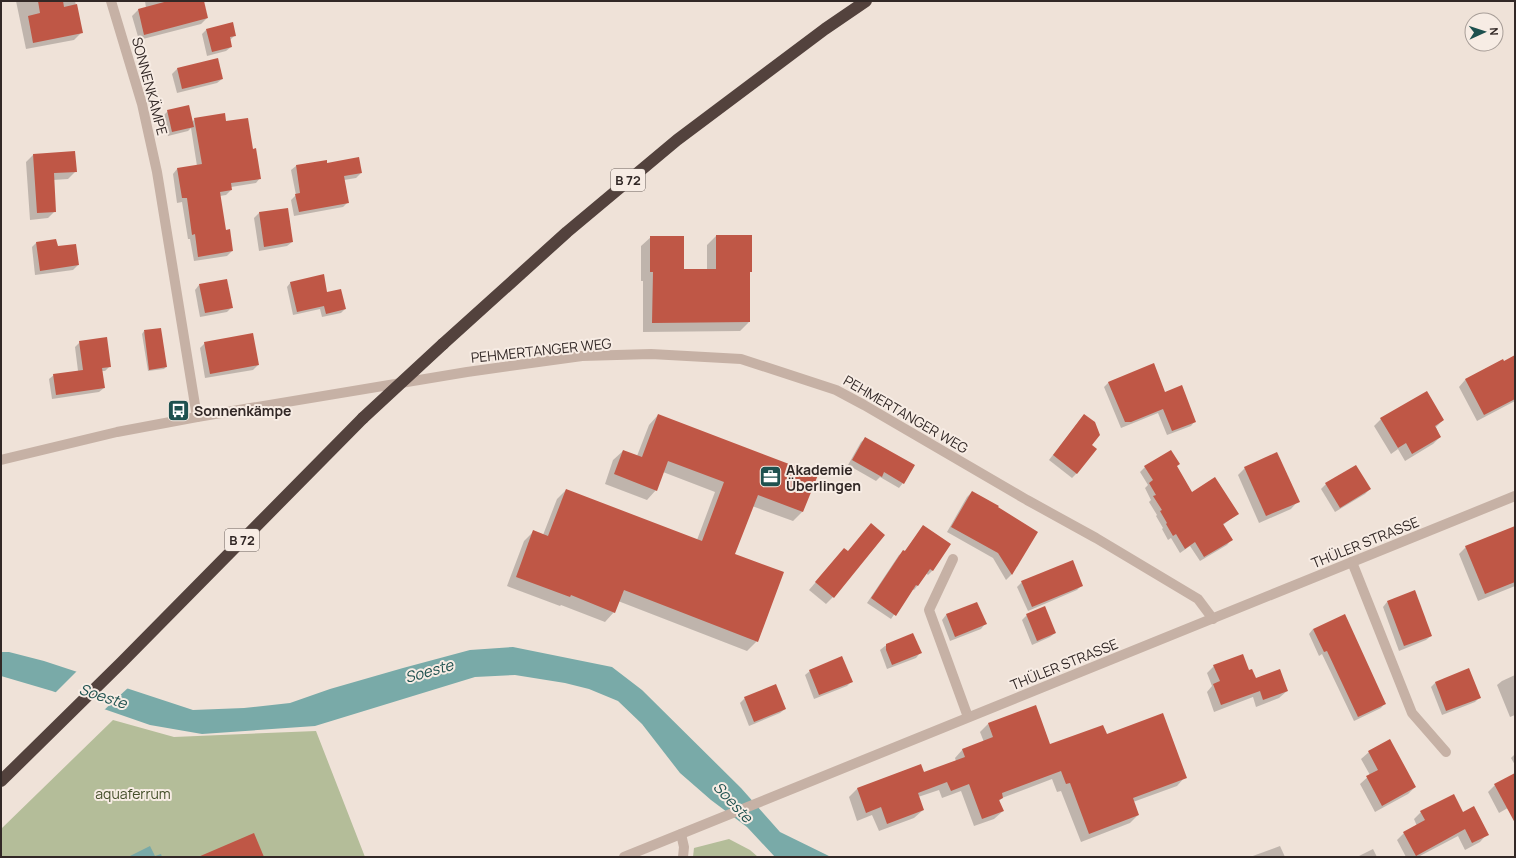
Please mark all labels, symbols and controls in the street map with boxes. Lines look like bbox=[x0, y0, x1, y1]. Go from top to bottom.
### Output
north arrow bbox=[1464, 12, 1504, 52]
text: N bbox=[1487, 27, 1502, 36]
street label: SONNENKÄMPE bbox=[128, 35, 172, 137]
road number: B 72 bbox=[611, 169, 645, 191]
street label: PEHMERTANGER WEG bbox=[470, 333, 612, 367]
street label: PEHMERTANGER WEG bbox=[840, 370, 972, 458]
bus stop icon: Sonnenkämpe bbox=[165, 397, 191, 423]
place label: Sonnenkämpe bbox=[194, 401, 291, 420]
place label: Akademie Überlingen bbox=[786, 460, 861, 495]
office icon: Akademie Überlingen bbox=[758, 464, 784, 490]
street label: THÜLER STRASSE bbox=[1308, 512, 1422, 572]
road number: B 72 bbox=[225, 529, 259, 551]
street label: THÜLER STRASSE bbox=[1007, 634, 1121, 694]
water label: Soeste bbox=[402, 654, 457, 688]
water label: Soeste bbox=[76, 678, 131, 714]
water label: Soeste bbox=[709, 777, 758, 828]
park label: aquaferrum bbox=[95, 784, 171, 803]

